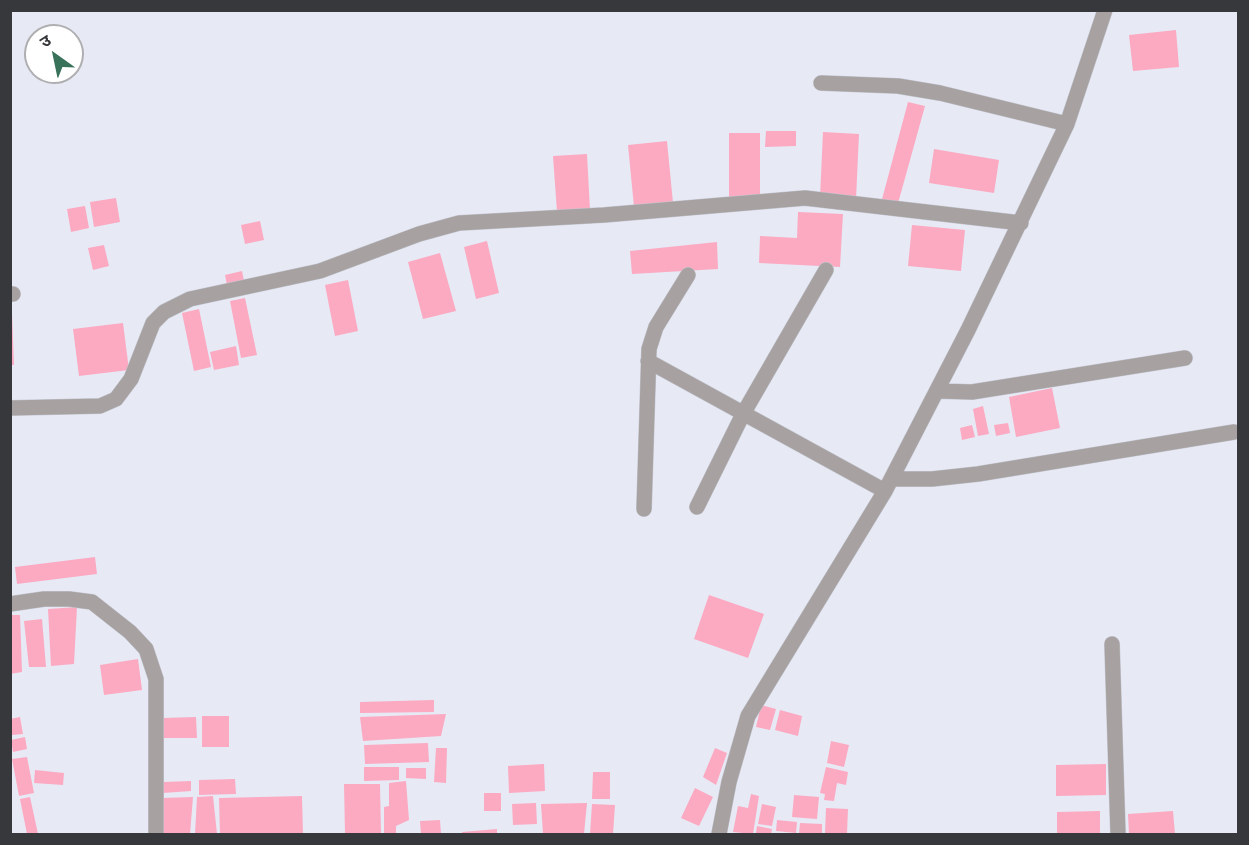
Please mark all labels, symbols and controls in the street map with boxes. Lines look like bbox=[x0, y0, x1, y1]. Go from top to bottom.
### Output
north arrow bbox=[24, 24, 84, 84]
text: उ bbox=[36, 30, 54, 51]

